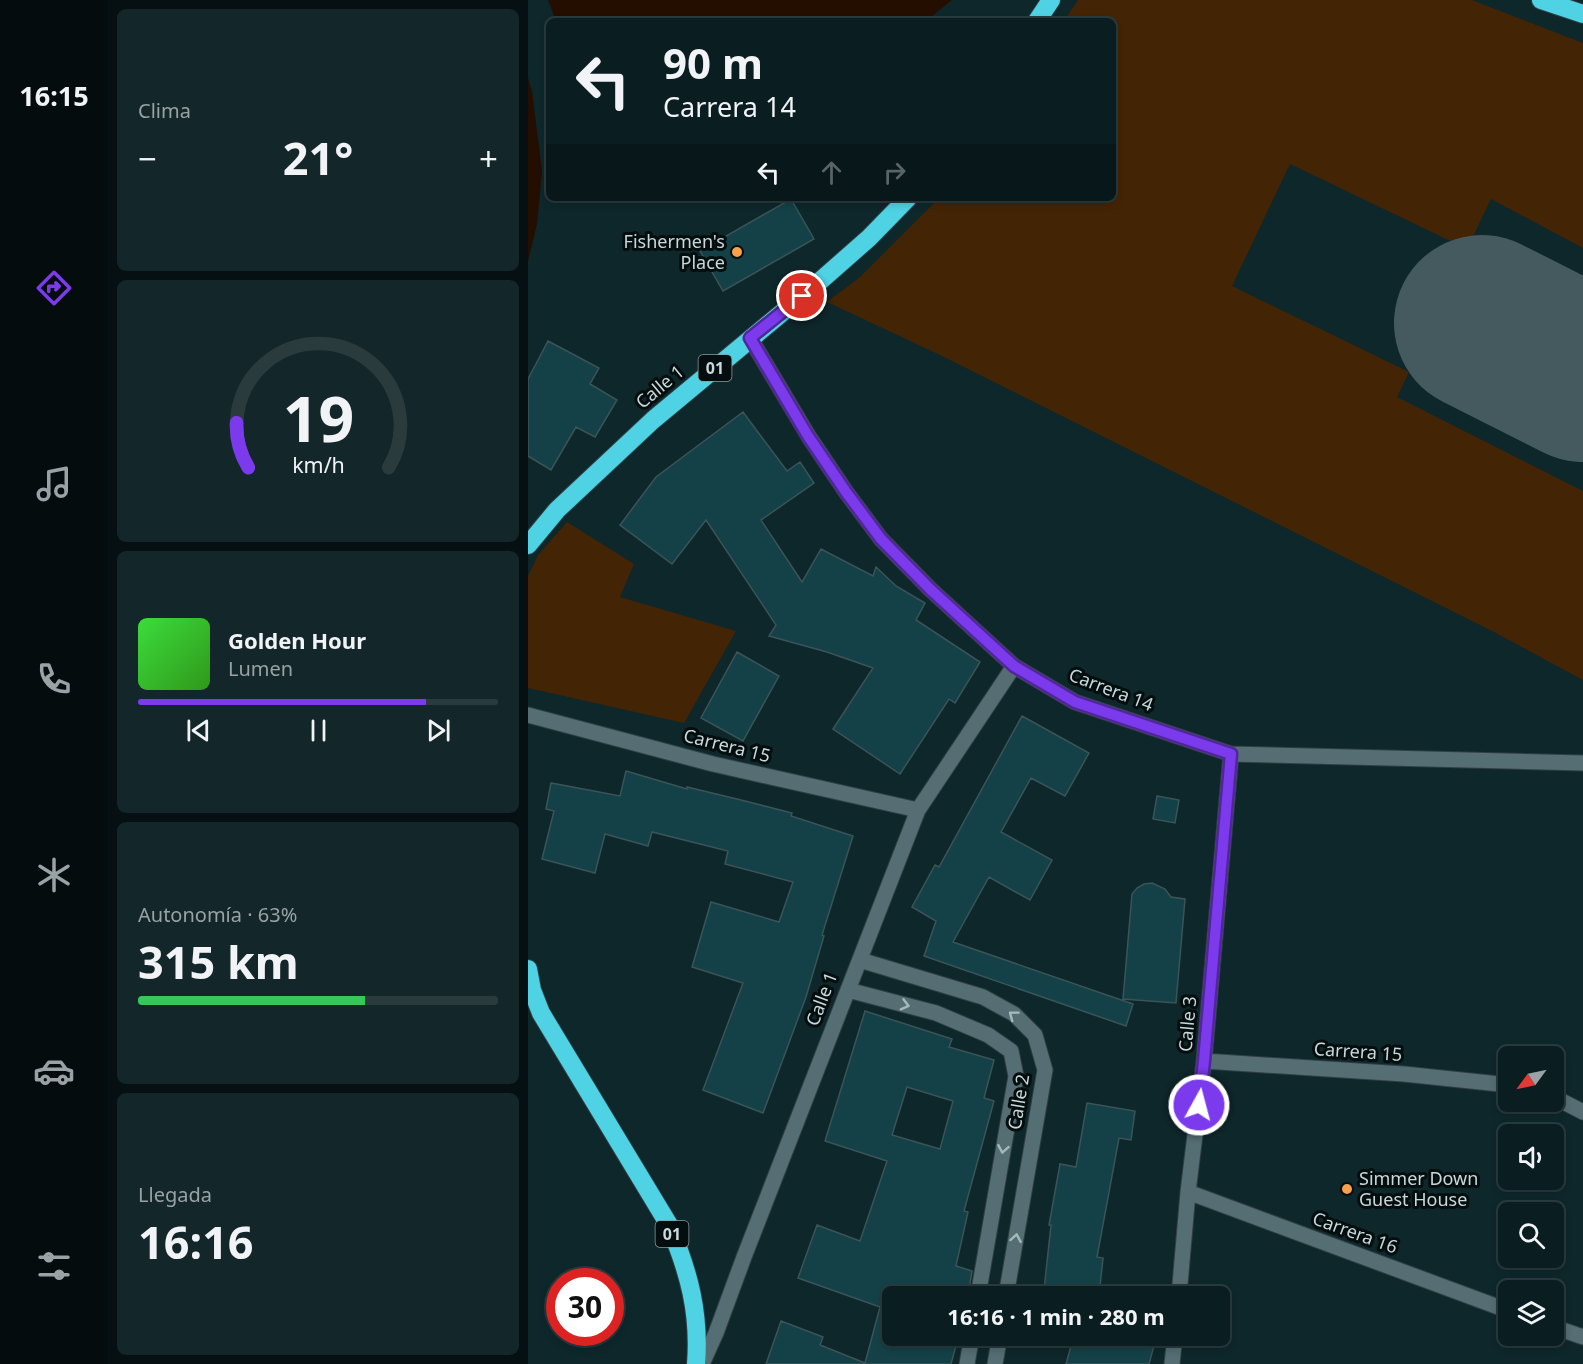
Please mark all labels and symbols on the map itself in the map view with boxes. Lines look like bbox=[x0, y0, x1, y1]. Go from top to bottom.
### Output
place label: Fishermen's Place bbox=[624, 229, 725, 274]
marker: Fishermen's Place bbox=[730, 245, 744, 259]
pin bbox=[776, 270, 827, 321]
road number: 01 bbox=[698, 355, 732, 381]
street label: Calle 1 bbox=[630, 359, 688, 413]
street label: Carrera 14 bbox=[1066, 662, 1157, 716]
street label: Carrera 15 bbox=[681, 723, 773, 767]
street label: Calle 1 bbox=[800, 968, 842, 1029]
street label: Calle 3 bbox=[1173, 995, 1201, 1053]
one-way arrow bbox=[899, 998, 910, 1010]
one-way arrow bbox=[1009, 1011, 1020, 1022]
street label: Carrera 15 bbox=[1313, 1036, 1403, 1066]
north arrow bbox=[1498, 1046, 1564, 1112]
street label: Calle 2 bbox=[1002, 1072, 1034, 1131]
position arrow bbox=[1167, 1073, 1231, 1137]
one-way arrow bbox=[998, 1144, 1010, 1154]
place label: Simmer Down Guest House bbox=[1359, 1166, 1478, 1211]
marker: Simmer Down Guest House bbox=[1340, 1182, 1354, 1196]
street label: Carrera 16 bbox=[1310, 1206, 1401, 1258]
road number: 01 bbox=[656, 1221, 688, 1247]
one-way arrow bbox=[1009, 1234, 1022, 1244]
speed limit sign: 30 bbox=[546, 1268, 624, 1346]

